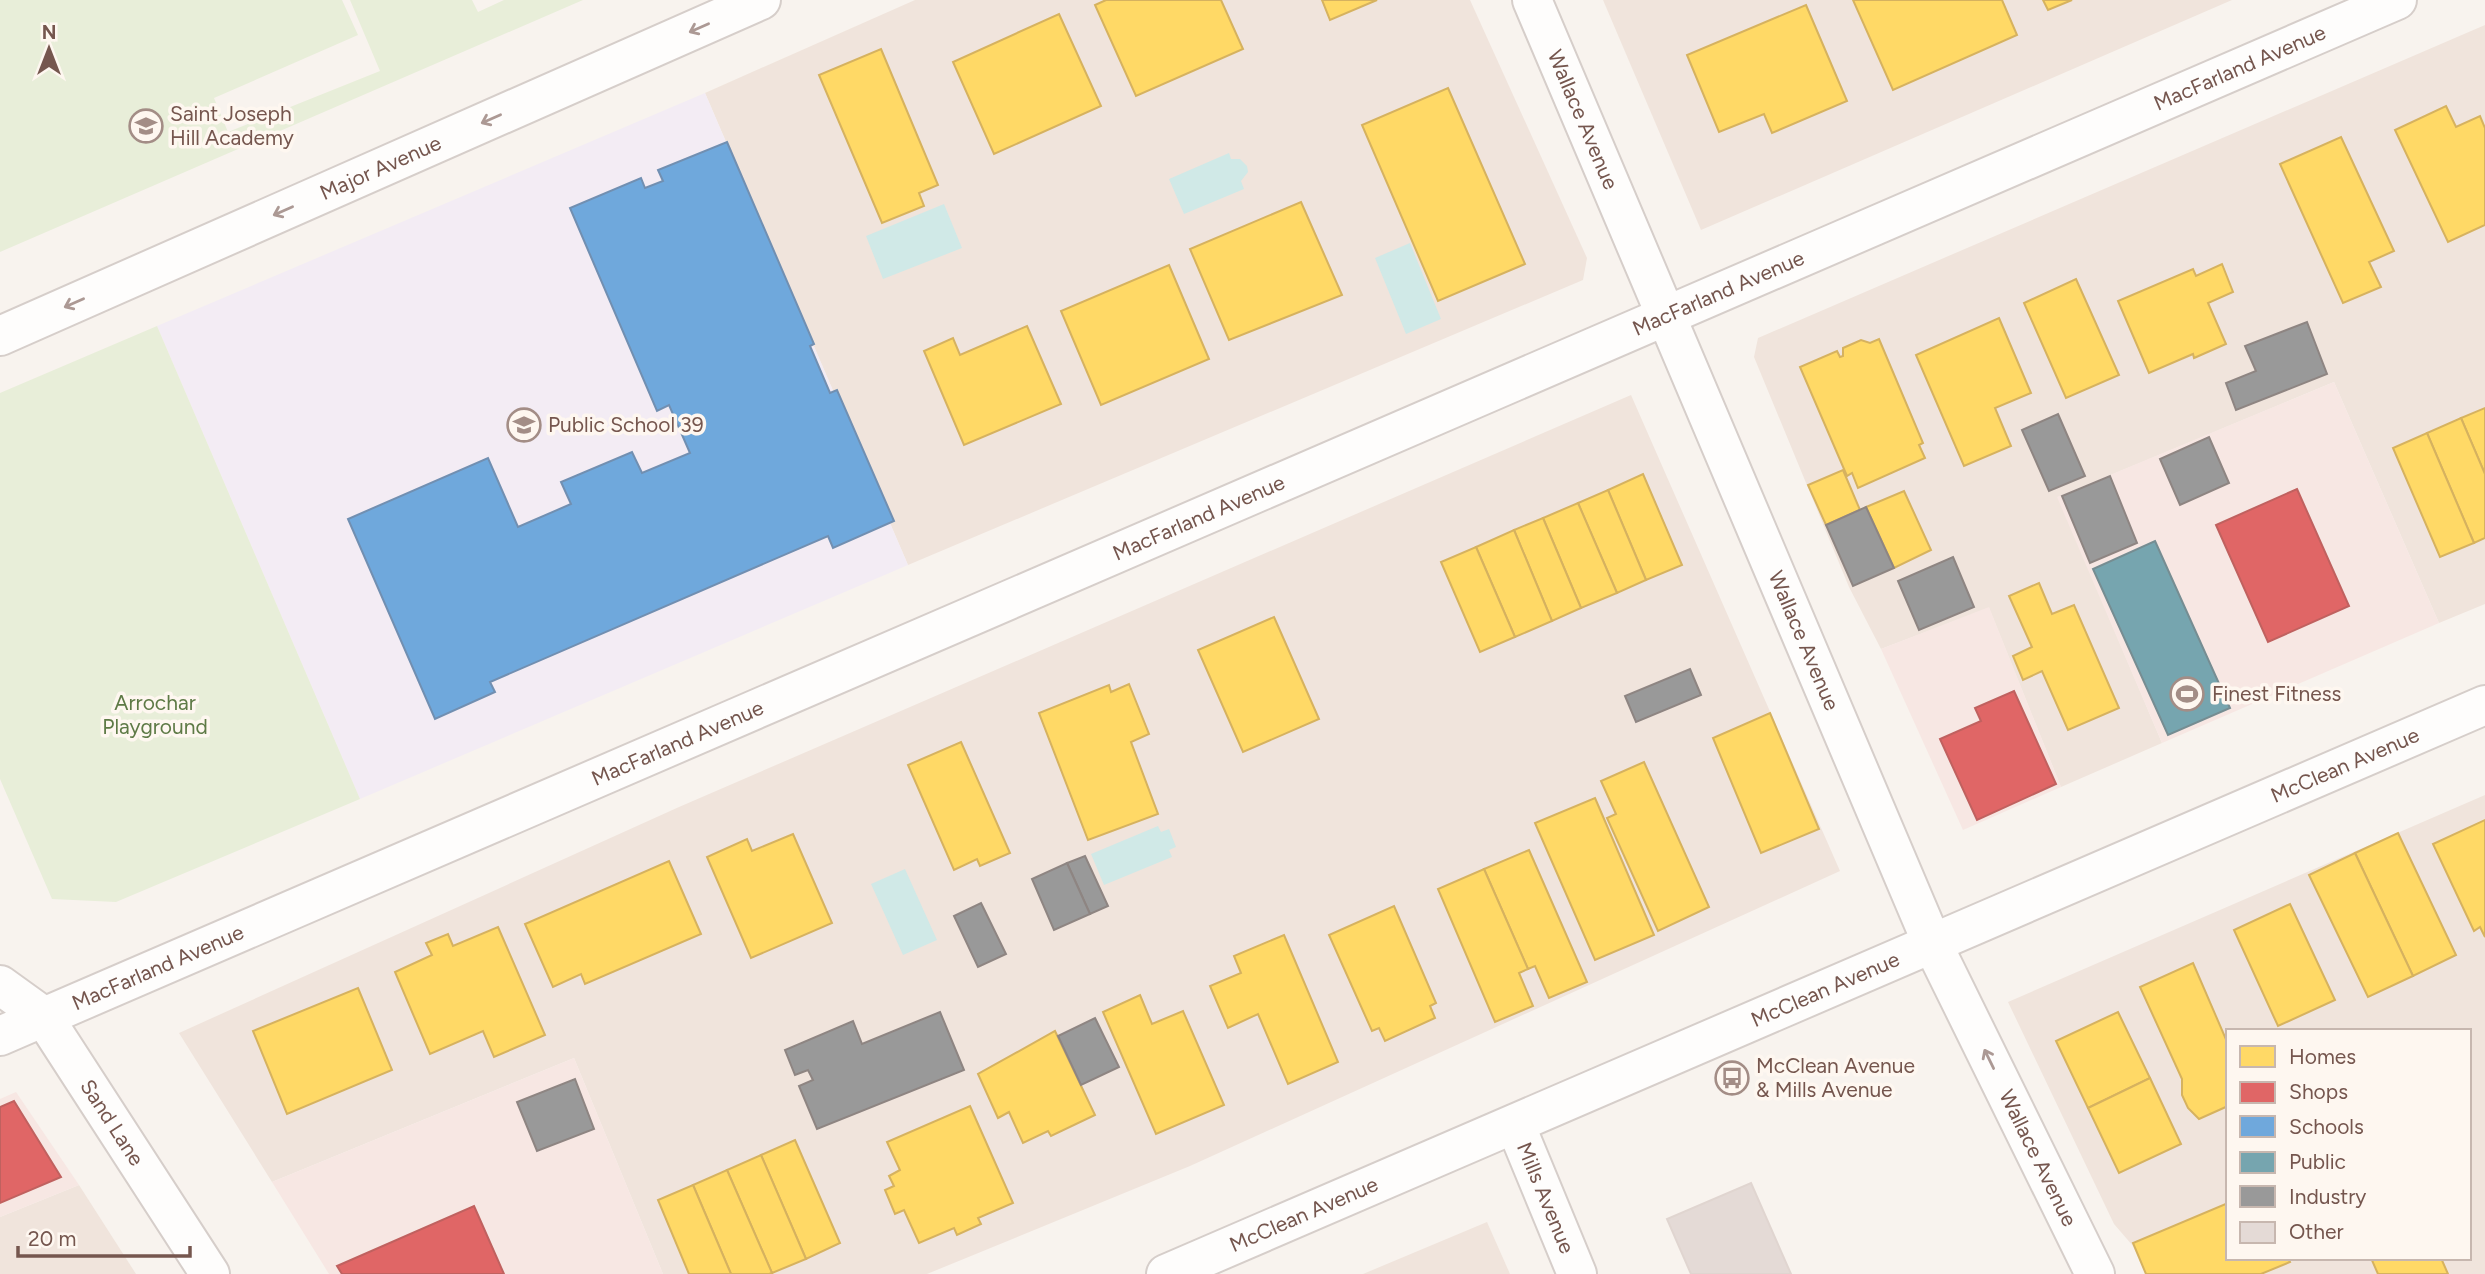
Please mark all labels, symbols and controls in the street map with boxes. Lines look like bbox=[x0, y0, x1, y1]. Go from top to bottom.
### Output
north arrow bbox=[14, 14, 84, 84]
street label: MacFarland Avenue bbox=[2150, 19, 2329, 116]
text: N bbox=[42, 21, 56, 44]
one-way arrow bbox=[689, 22, 710, 35]
street label: Wallace Avenue bbox=[1543, 46, 1624, 193]
place label: Saint Joseph Hill Academy bbox=[170, 101, 294, 150]
school or university icon: Saint Joseph Hill Academy bbox=[127, 107, 165, 145]
one-way arrow bbox=[480, 113, 502, 126]
street label: Major Avenue bbox=[316, 130, 445, 205]
one-way arrow bbox=[272, 205, 294, 218]
street label: MacFarland Avenue bbox=[1628, 245, 1808, 341]
one-way arrow bbox=[64, 297, 86, 310]
school or university icon: Public School 39 bbox=[505, 406, 543, 444]
place label: Public School 39 bbox=[548, 412, 704, 437]
street label: MacFarland Avenue bbox=[1109, 469, 1288, 565]
street label: Wallace Avenue bbox=[1764, 567, 1845, 714]
sports icon: Finest Fitness bbox=[2168, 675, 2206, 713]
place label: Finest Fitness bbox=[2212, 681, 2341, 706]
park label: Arrochar Playground bbox=[102, 690, 208, 739]
street label: MacFarland Avenue bbox=[588, 695, 767, 791]
street label: McClean Avenue bbox=[2267, 722, 2423, 808]
street label: MacFarland Avenue bbox=[68, 919, 247, 1015]
street label: McClean Avenue bbox=[1747, 946, 1903, 1032]
legend bbox=[2226, 1029, 2471, 1260]
text: Homes bbox=[2289, 1044, 2356, 1069]
one-way arrow bbox=[1981, 1049, 1995, 1070]
place label: McClean Avenue & Mills Avenue bbox=[1756, 1053, 1915, 1102]
bus stop icon: McClean Avenue & Mills Avenue bbox=[1713, 1059, 1751, 1097]
street label: Sand Lane bbox=[75, 1075, 149, 1170]
text: Shops bbox=[2289, 1079, 2348, 1104]
street label: Wallace Avenue bbox=[1994, 1085, 2082, 1230]
text: Schools bbox=[2289, 1114, 2364, 1139]
street label: Mills Avenue bbox=[1512, 1138, 1580, 1257]
text: Public bbox=[2289, 1149, 2346, 1174]
street label: McClean Avenue bbox=[1226, 1171, 1382, 1257]
text: Industry bbox=[2289, 1184, 2366, 1209]
scale bar bbox=[18, 1214, 189, 1258]
text: Other bbox=[2289, 1219, 2344, 1244]
text: 20 m bbox=[28, 1226, 76, 1251]

